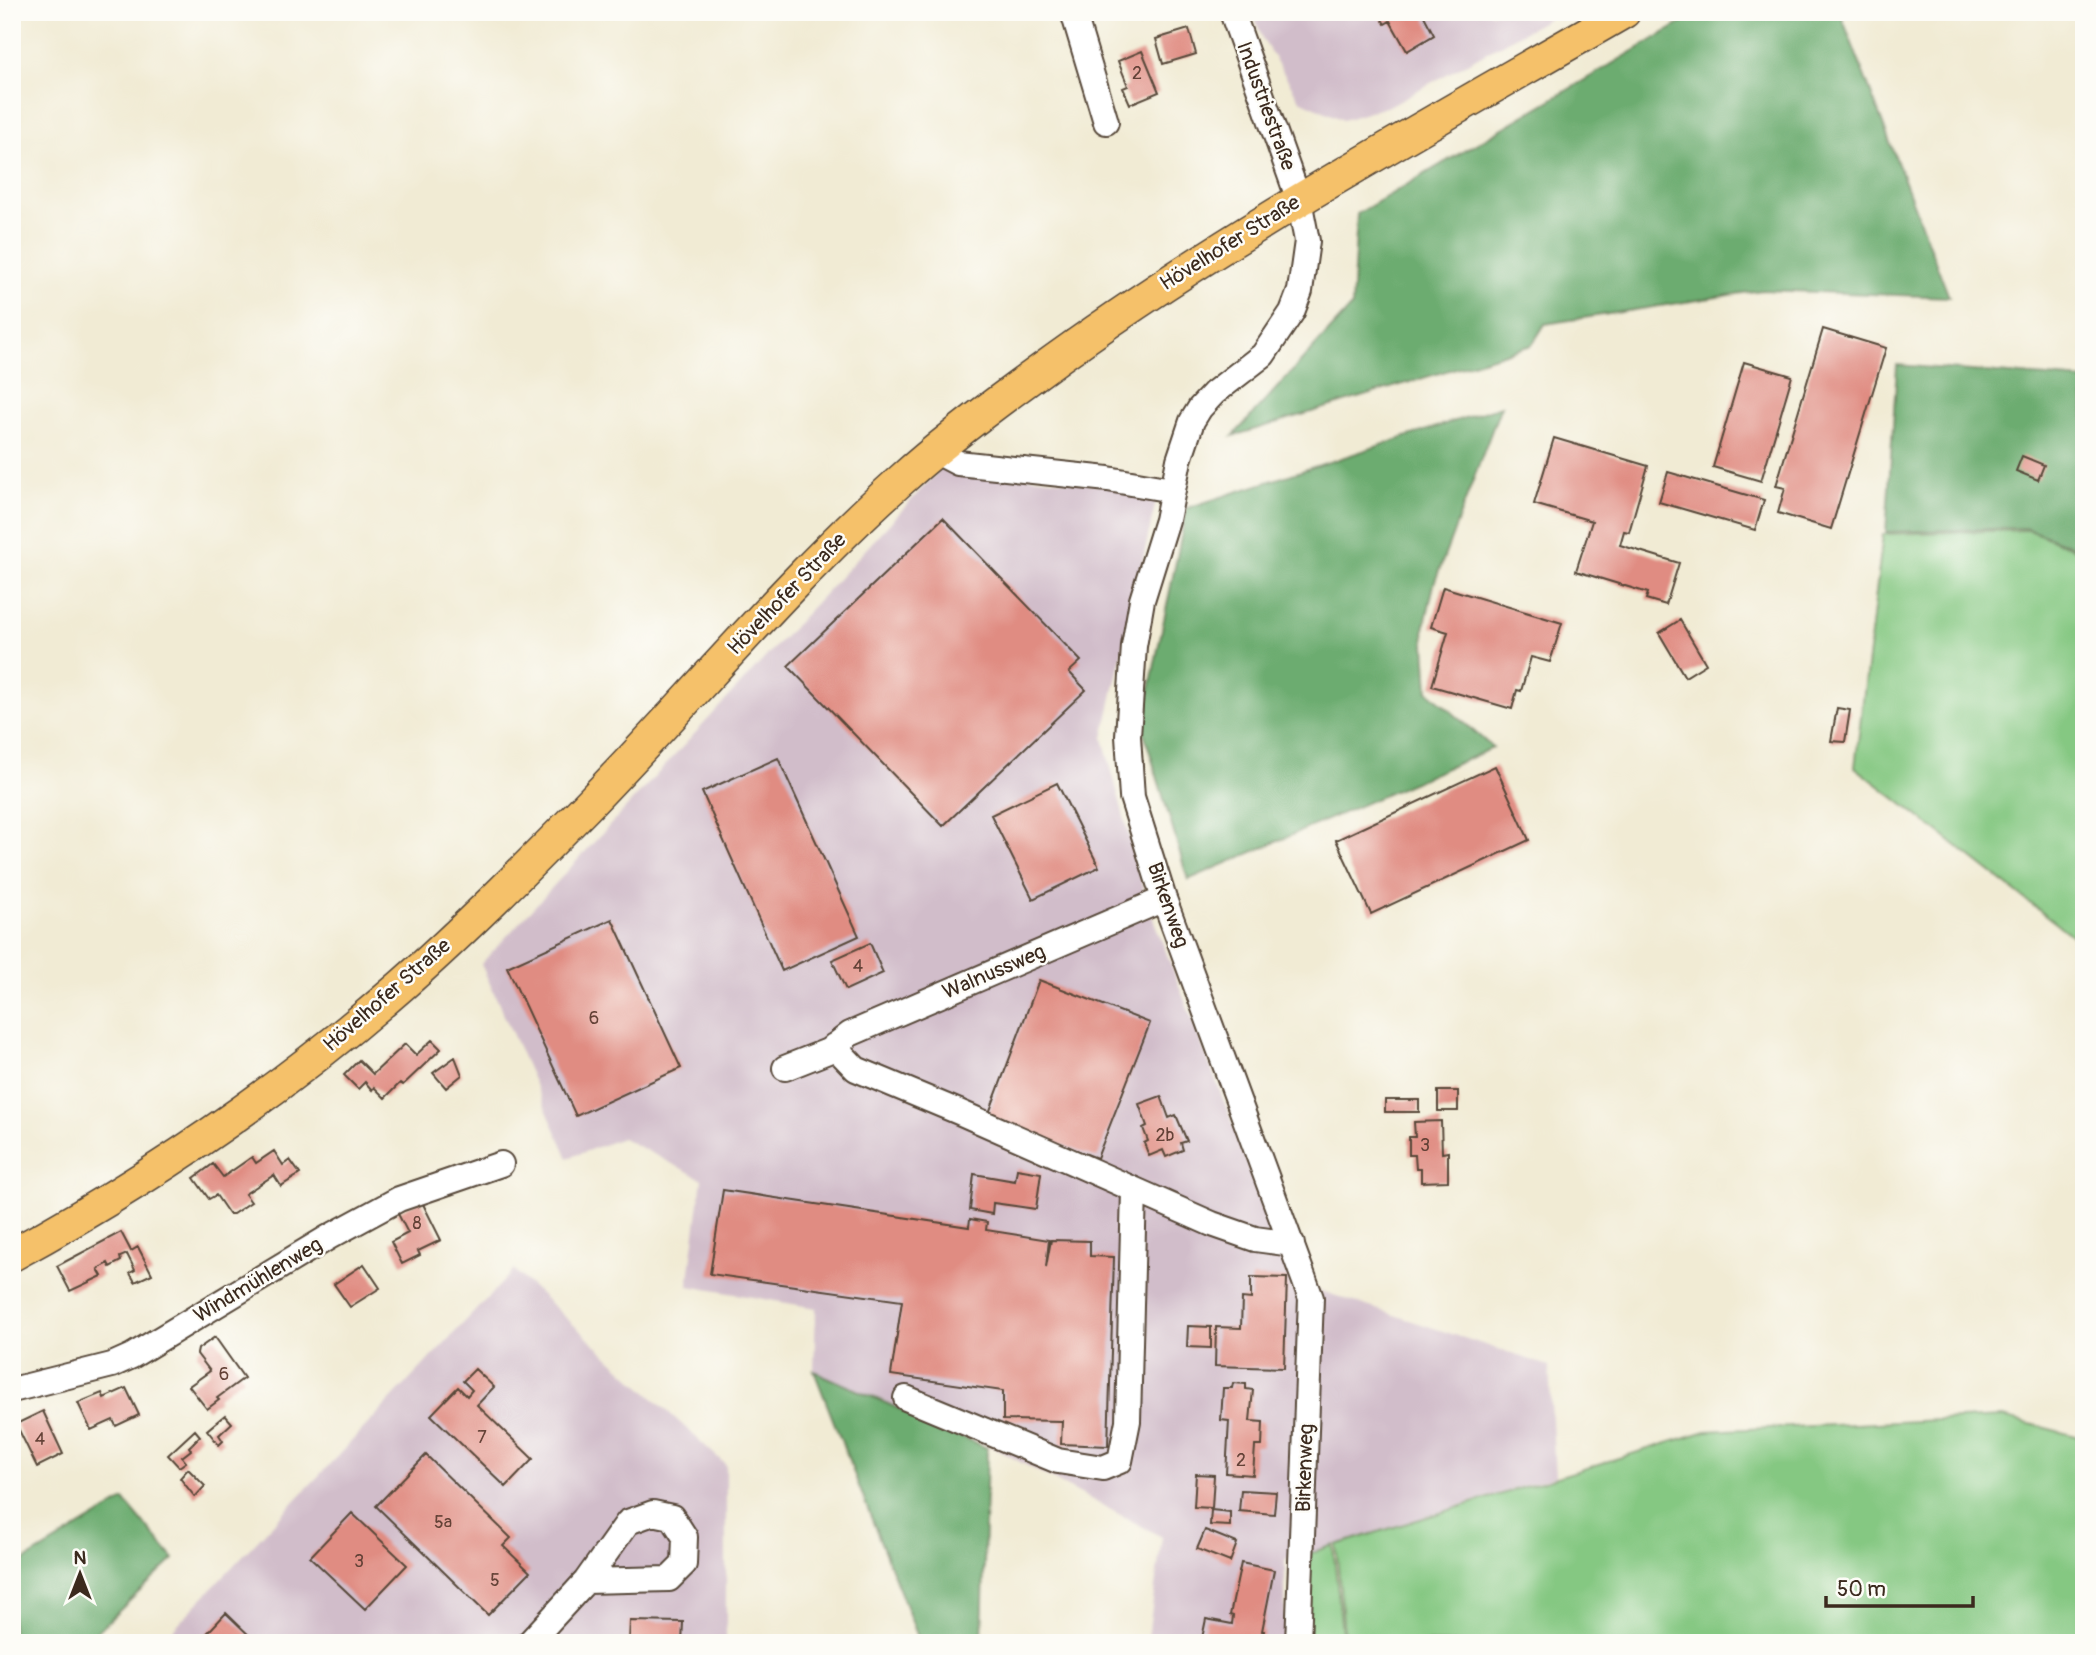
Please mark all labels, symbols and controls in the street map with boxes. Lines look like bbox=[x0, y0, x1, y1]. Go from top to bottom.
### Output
street label: Industriestraße bbox=[1230, 38, 1302, 175]
house number: 2 bbox=[1132, 62, 1142, 85]
street label: Hövelhofer Straße bbox=[1155, 189, 1306, 297]
street label: Hövelhofer Straße bbox=[722, 527, 853, 661]
street label: Birkenweg bbox=[1141, 859, 1195, 951]
street label: Hövelhofer Straße bbox=[318, 932, 457, 1058]
street label: Walnussweg bbox=[939, 938, 1049, 1006]
house number: 4 bbox=[853, 955, 864, 978]
house number: 6 bbox=[589, 1007, 599, 1030]
house number: 2b bbox=[1156, 1124, 1175, 1147]
house number: 3 bbox=[1420, 1134, 1430, 1157]
house number: 8 bbox=[412, 1212, 422, 1235]
street label: Windmühlenweg bbox=[189, 1231, 327, 1329]
house number: 6 bbox=[219, 1363, 229, 1386]
street label: Birkenweg bbox=[1290, 1423, 1320, 1513]
house number: 7 bbox=[477, 1426, 487, 1449]
house number: 4 bbox=[35, 1428, 46, 1451]
house number: 2 bbox=[1236, 1449, 1246, 1472]
house number: 5a bbox=[434, 1511, 452, 1534]
north arrow bbox=[46, 1540, 116, 1610]
text: N bbox=[74, 1546, 87, 1570]
house number: 3 bbox=[354, 1550, 364, 1573]
scale bar bbox=[1826, 1564, 1974, 1608]
house number: 5 bbox=[490, 1569, 500, 1592]
text: 50 m bbox=[1837, 1576, 1886, 1603]

